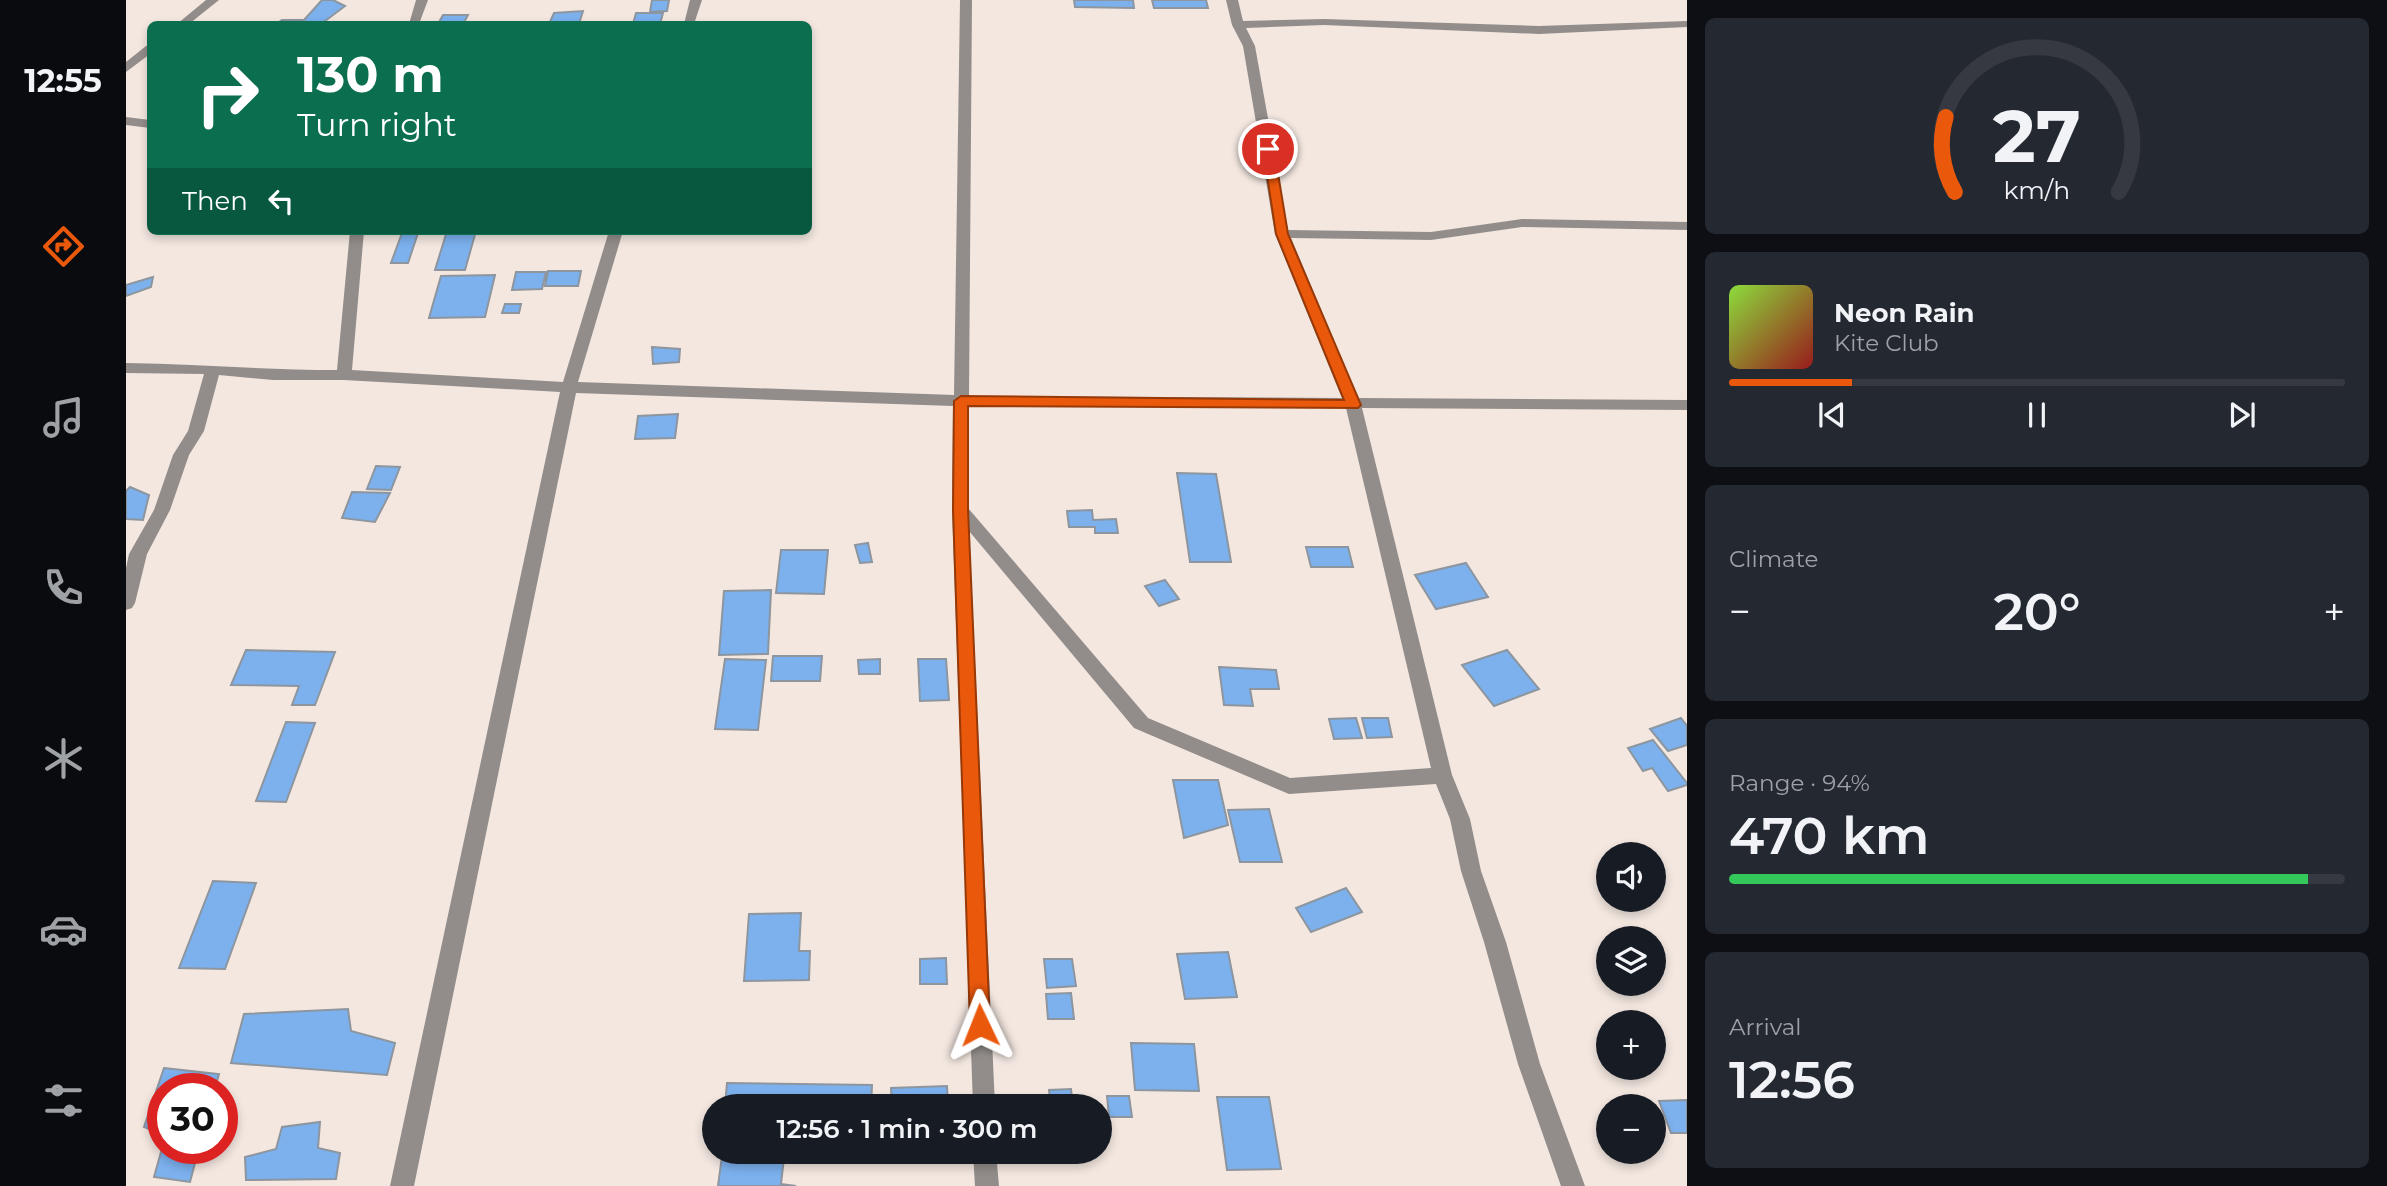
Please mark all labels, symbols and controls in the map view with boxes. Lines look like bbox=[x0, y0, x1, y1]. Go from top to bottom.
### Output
text: 130 m bbox=[297, 45, 444, 104]
icon: right bbox=[182, 49, 273, 140]
text: 12:55 bbox=[24, 61, 102, 100]
text: 27 bbox=[1993, 92, 2081, 180]
text: Turn right bbox=[297, 105, 457, 144]
pin bbox=[1238, 119, 1298, 179]
icon: arrive bbox=[1249, 130, 1287, 168]
text: km/h bbox=[2004, 175, 2070, 205]
icon: left bbox=[262, 182, 300, 220]
text: Then bbox=[182, 185, 248, 217]
icon: directions bbox=[39, 222, 88, 271]
text: Neon Rain bbox=[1834, 297, 1975, 329]
text: Kite Club bbox=[1834, 329, 1939, 357]
icon: music bbox=[39, 393, 88, 442]
icon: previous bbox=[1813, 396, 1851, 434]
icon: pause bbox=[2018, 396, 2056, 434]
icon: next bbox=[2223, 396, 2261, 434]
text: Climate bbox=[1729, 545, 1818, 573]
icon: phone bbox=[39, 563, 88, 612]
text: 20° bbox=[1993, 580, 2081, 643]
text: − bbox=[1729, 588, 1751, 635]
text: + bbox=[2323, 588, 2345, 635]
icon: climate bbox=[39, 734, 88, 783]
text: Range · 94% bbox=[1729, 769, 1870, 797]
text: 470 km bbox=[1729, 804, 1929, 867]
map controls bbox=[1596, 842, 1666, 1164]
button: sound bbox=[1596, 842, 1666, 912]
icon: car bbox=[39, 905, 88, 954]
button: layers bbox=[1596, 926, 1666, 996]
position arrow bbox=[943, 988, 1017, 1062]
button: + bbox=[1596, 1010, 1666, 1080]
text: Arrival bbox=[1729, 1013, 1802, 1041]
text: 12:56 bbox=[1729, 1048, 1855, 1111]
speed limit sign: 30 bbox=[147, 1073, 238, 1164]
icon: filters bbox=[39, 1076, 88, 1125]
button: − bbox=[1596, 1094, 1666, 1164]
text: 12:56 · 1 min · 300 m bbox=[777, 1113, 1037, 1145]

